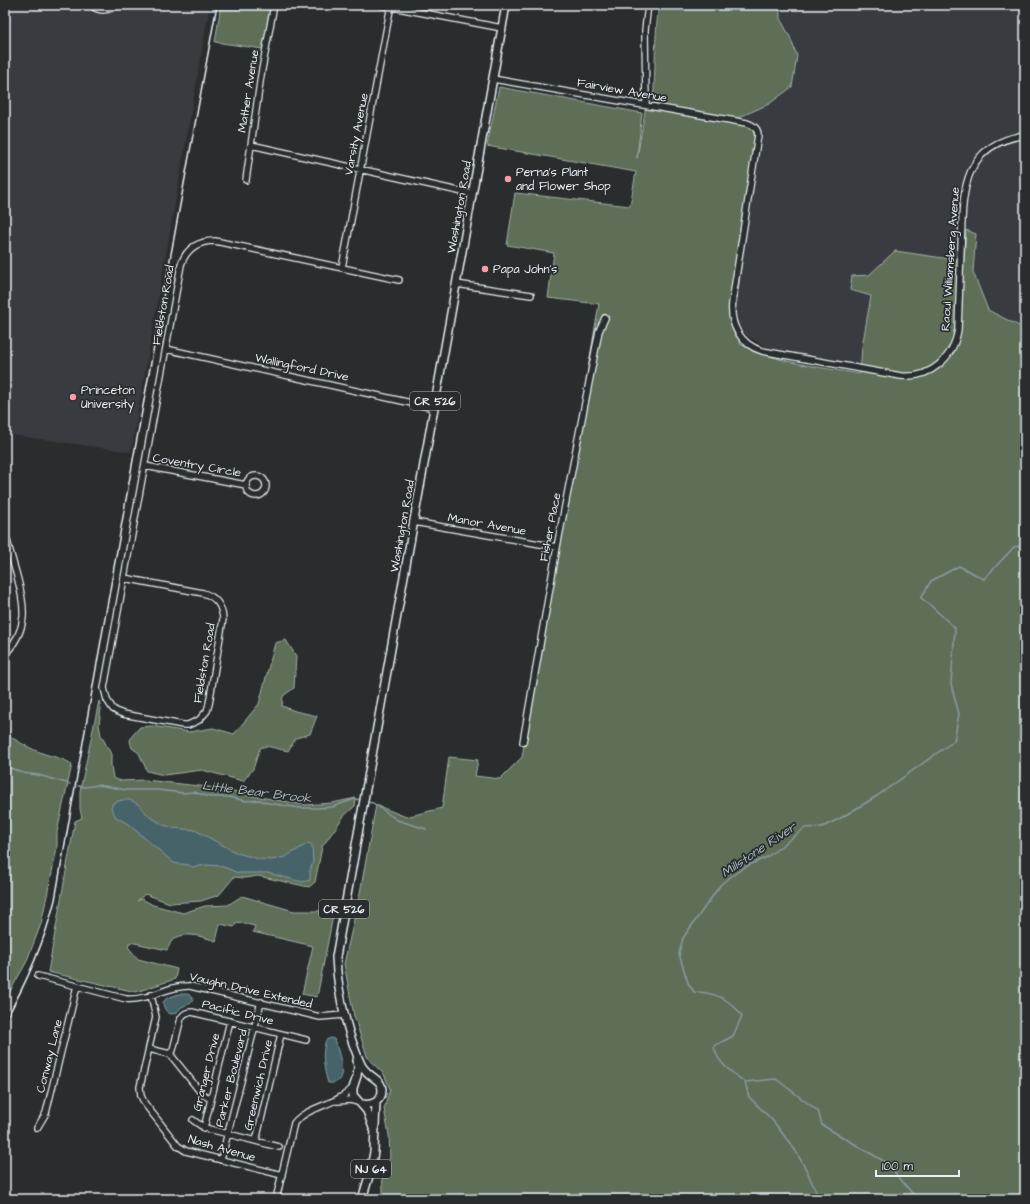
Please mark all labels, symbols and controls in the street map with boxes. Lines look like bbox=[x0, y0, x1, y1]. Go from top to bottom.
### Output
street label: Mather Avenue bbox=[234, 48, 264, 134]
street label: Fairview Avenue bbox=[576, 74, 669, 107]
street label: Varsity Avenue bbox=[340, 91, 374, 177]
street label: Washington Road bbox=[443, 160, 477, 255]
place label: Perna's Plant and Flower Shop bbox=[516, 164, 611, 195]
marker: Perna's Plant and Flower Shop bbox=[503, 174, 513, 184]
street label: Raoul Williamsberg Avenue bbox=[937, 186, 965, 332]
place label: Papa John's bbox=[493, 261, 557, 278]
street label: Fieldston Road bbox=[148, 264, 179, 346]
marker: Papa John's bbox=[480, 264, 490, 274]
street label: Wallingford Drive bbox=[253, 349, 351, 387]
place label: Princeton University bbox=[81, 382, 135, 414]
marker: Princeton University bbox=[68, 392, 78, 402]
road number: CR 526 bbox=[410, 392, 460, 410]
street label: Coventry Circle bbox=[151, 449, 243, 483]
street label: Washington Road bbox=[386, 479, 420, 574]
street label: Fisher Place bbox=[535, 491, 566, 563]
street label: Manor Avenue bbox=[446, 509, 528, 540]
street label: Fieldston Road bbox=[189, 622, 220, 704]
water label: Little Bear Brook bbox=[201, 776, 314, 808]
water label: Millstone River bbox=[718, 817, 801, 882]
road number: CR 526 bbox=[319, 900, 369, 918]
street label: Vaughn Drive Extended bbox=[188, 968, 314, 1014]
street label: Pacific Drive bbox=[200, 995, 276, 1030]
street label: Conway Lane bbox=[32, 1017, 68, 1095]
street label: Parker Boulevard bbox=[211, 1027, 252, 1129]
street label: Granger Drive bbox=[189, 1031, 226, 1113]
street label: Greenwich Drive bbox=[240, 1038, 277, 1132]
street label: Nash Avenue bbox=[186, 1131, 258, 1166]
scale bar bbox=[876, 1152, 959, 1178]
text: 100 m bbox=[882, 1158, 913, 1175]
road number: NJ 64 bbox=[351, 1160, 391, 1178]

